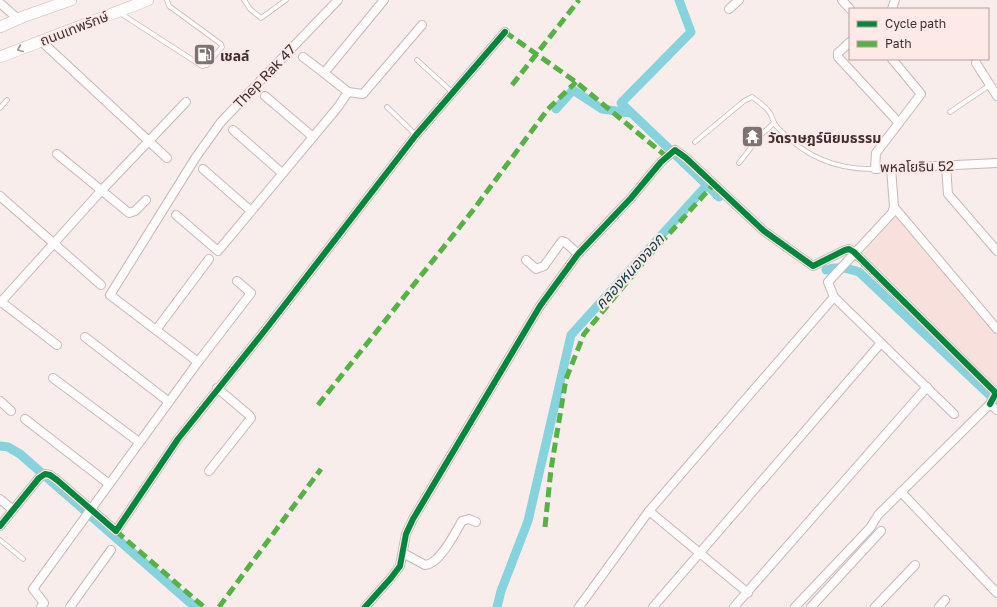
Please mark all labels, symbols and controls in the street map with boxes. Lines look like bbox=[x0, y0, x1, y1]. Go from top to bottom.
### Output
street label: ถนนเทพรักษ์ bbox=[37, 7, 111, 49]
legend bbox=[849, 8, 989, 60]
text: Cycle path bbox=[885, 16, 946, 31]
text: Path bbox=[885, 36, 912, 51]
street label: Thep Rak 47 bbox=[229, 41, 299, 111]
fuel station icon: เชลล์ bbox=[191, 42, 217, 68]
one-way arrow bbox=[16, 44, 24, 52]
place label: เชลล์ bbox=[220, 47, 249, 64]
temple icon: วัดราษฎร์นิยมธรรม bbox=[739, 124, 765, 150]
place label: วัดราษฎร์นิยมธรรม bbox=[768, 129, 881, 146]
street label: พหลโยธิน 52 bbox=[880, 157, 954, 175]
water label: คลองหนองจอก bbox=[591, 229, 668, 312]

